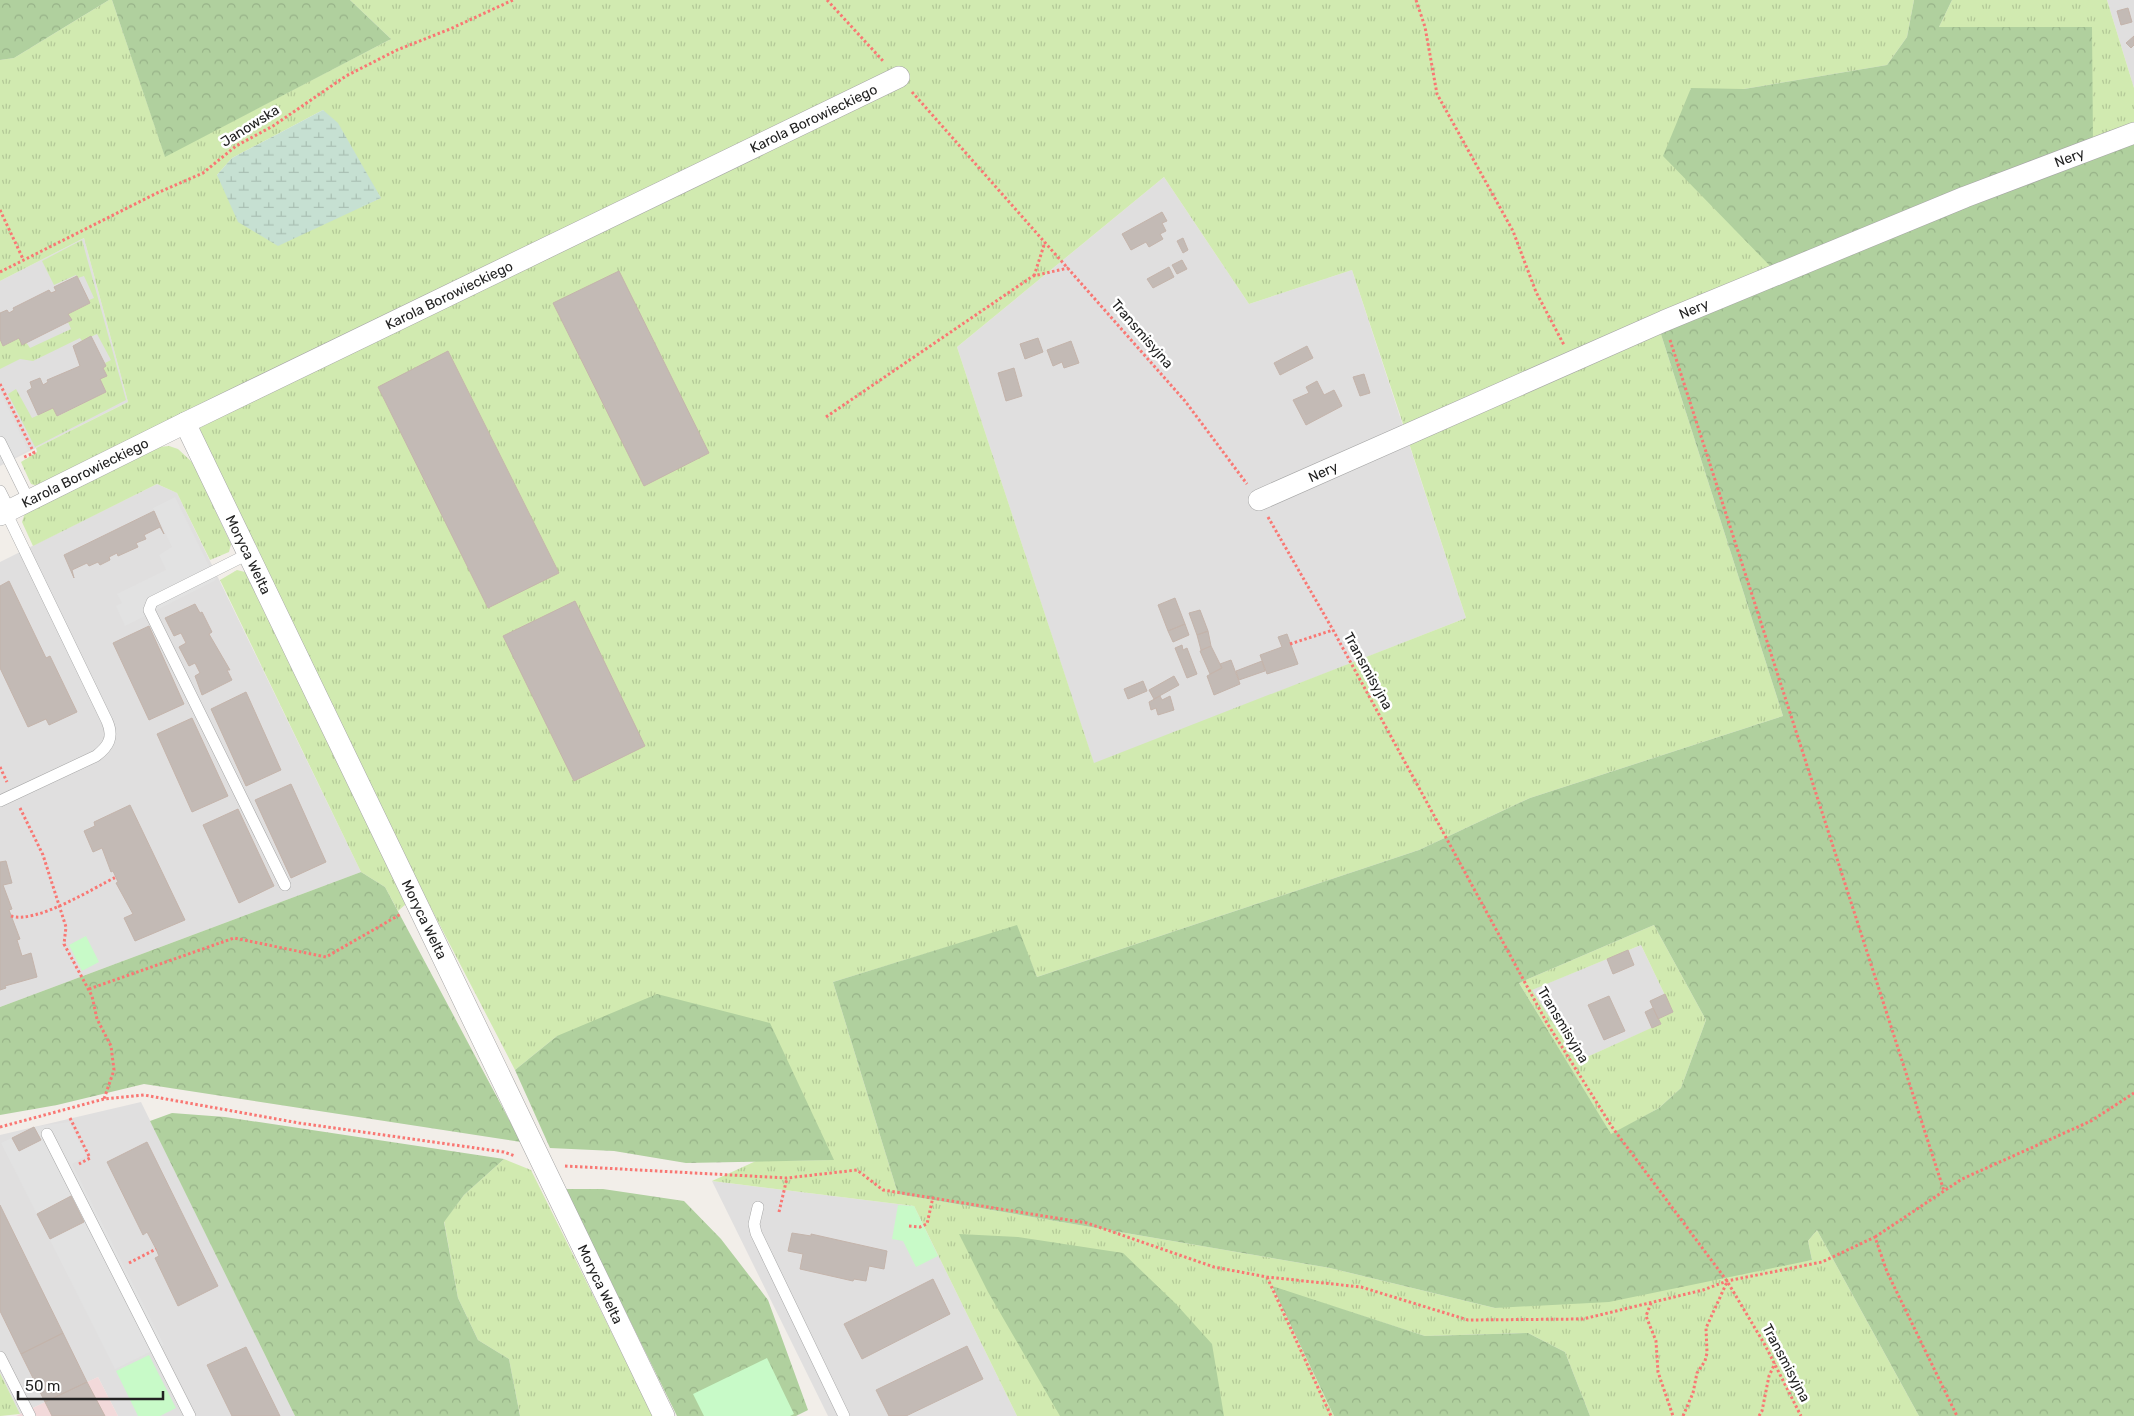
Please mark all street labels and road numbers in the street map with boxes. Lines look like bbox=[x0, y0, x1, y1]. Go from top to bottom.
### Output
street label: Karola Borowieckiego bbox=[747, 80, 880, 156]
street label: Janowska bbox=[218, 101, 282, 151]
street label: Nery bbox=[2052, 144, 2087, 171]
street label: Karola Borowieckiego bbox=[383, 257, 515, 333]
street label: Nery bbox=[1676, 295, 1711, 322]
street label: Transmisyjna bbox=[1107, 296, 1177, 372]
street label: Karola Borowieckiego bbox=[19, 434, 151, 511]
street label: Nery bbox=[1306, 458, 1341, 486]
street label: Moryca Welta bbox=[222, 512, 275, 597]
street label: Transmisyjna bbox=[1340, 629, 1396, 713]
street label: Moryca Welta bbox=[398, 877, 451, 962]
street label: Transmisyjna bbox=[1534, 984, 1592, 1066]
street label: Moryca Welta bbox=[574, 1242, 627, 1326]
street label: Transmisyjna bbox=[1758, 1321, 1814, 1405]

